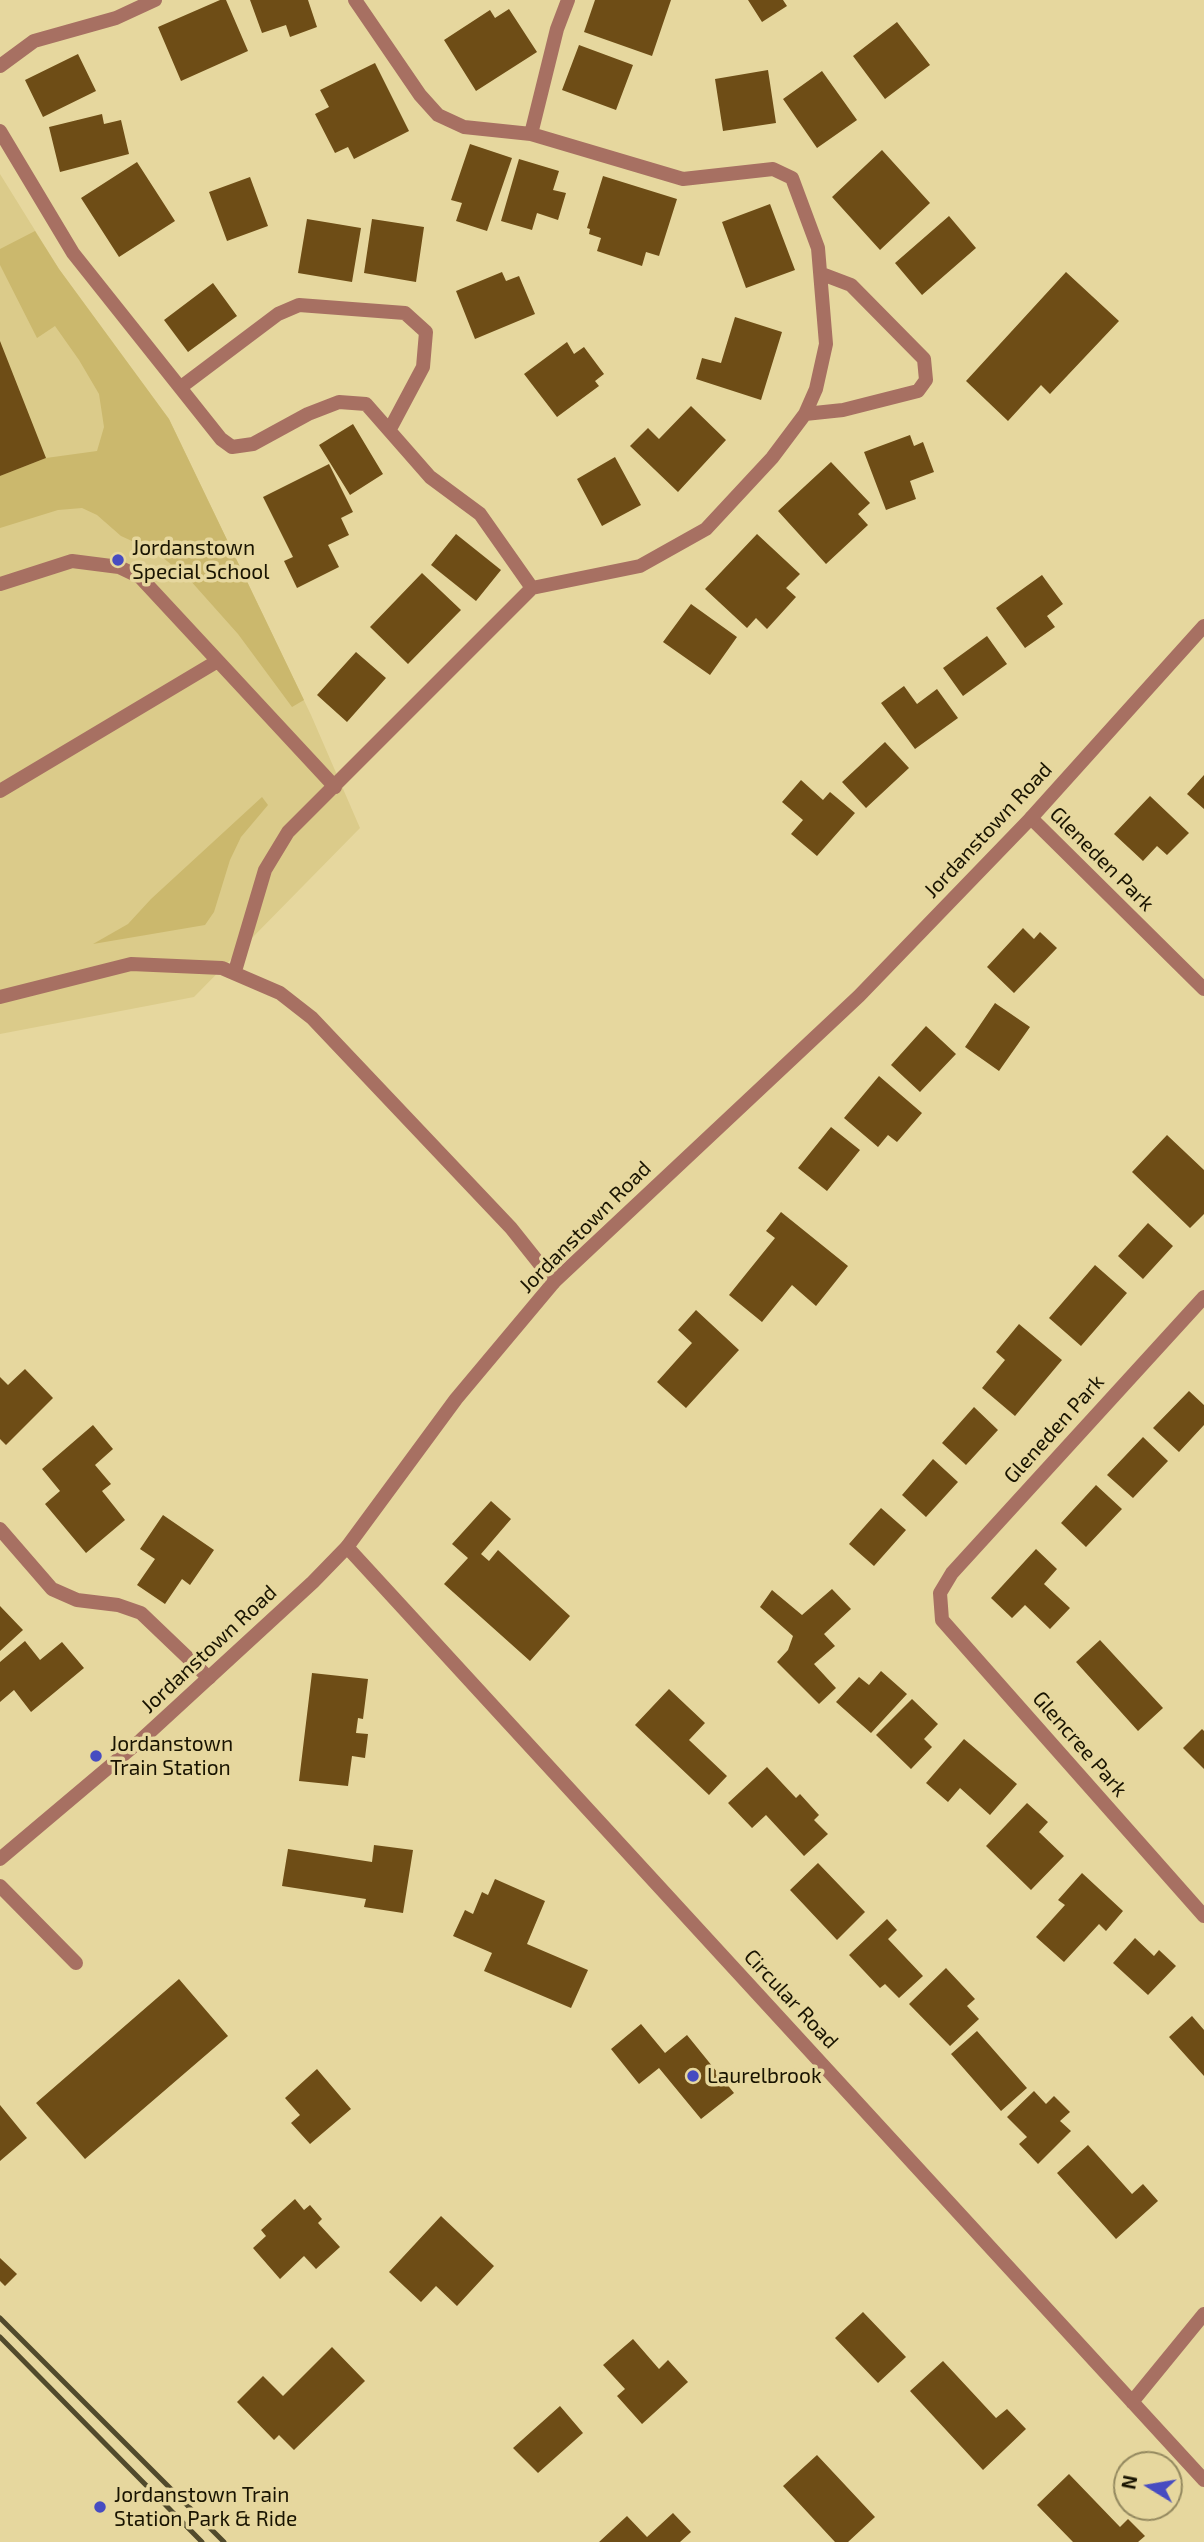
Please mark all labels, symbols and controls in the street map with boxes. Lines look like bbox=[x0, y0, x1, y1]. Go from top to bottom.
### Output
place label: Jordanstown Special School bbox=[132, 535, 270, 585]
marker: Jordanstown Special School bbox=[110, 552, 126, 568]
street label: Jordanstown Road bbox=[919, 757, 1057, 903]
street label: Gleneden Park bbox=[1045, 802, 1159, 916]
street label: Jordanstown Road bbox=[514, 1156, 656, 1298]
street label: Gleneden Park bbox=[999, 1370, 1109, 1488]
street label: Jordanstown Road bbox=[136, 1580, 282, 1718]
street label: Glencree Park bbox=[1027, 1686, 1133, 1802]
place label: Jordanstown Train Station bbox=[110, 1731, 233, 1781]
marker: Jordanstown Train Station bbox=[88, 1748, 104, 1764]
street label: Circular Road bbox=[739, 1944, 843, 2054]
place label: Laurelbrook bbox=[707, 2063, 822, 2089]
marker: Laurelbrook bbox=[685, 2068, 701, 2084]
north arrow bbox=[1113, 2451, 1183, 2521]
text: N bbox=[1116, 2473, 1141, 2491]
place label: Jordanstown Train Station Park & Ride bbox=[114, 2482, 297, 2532]
marker: Jordanstown Train Station Park & Ride bbox=[92, 2499, 108, 2515]

